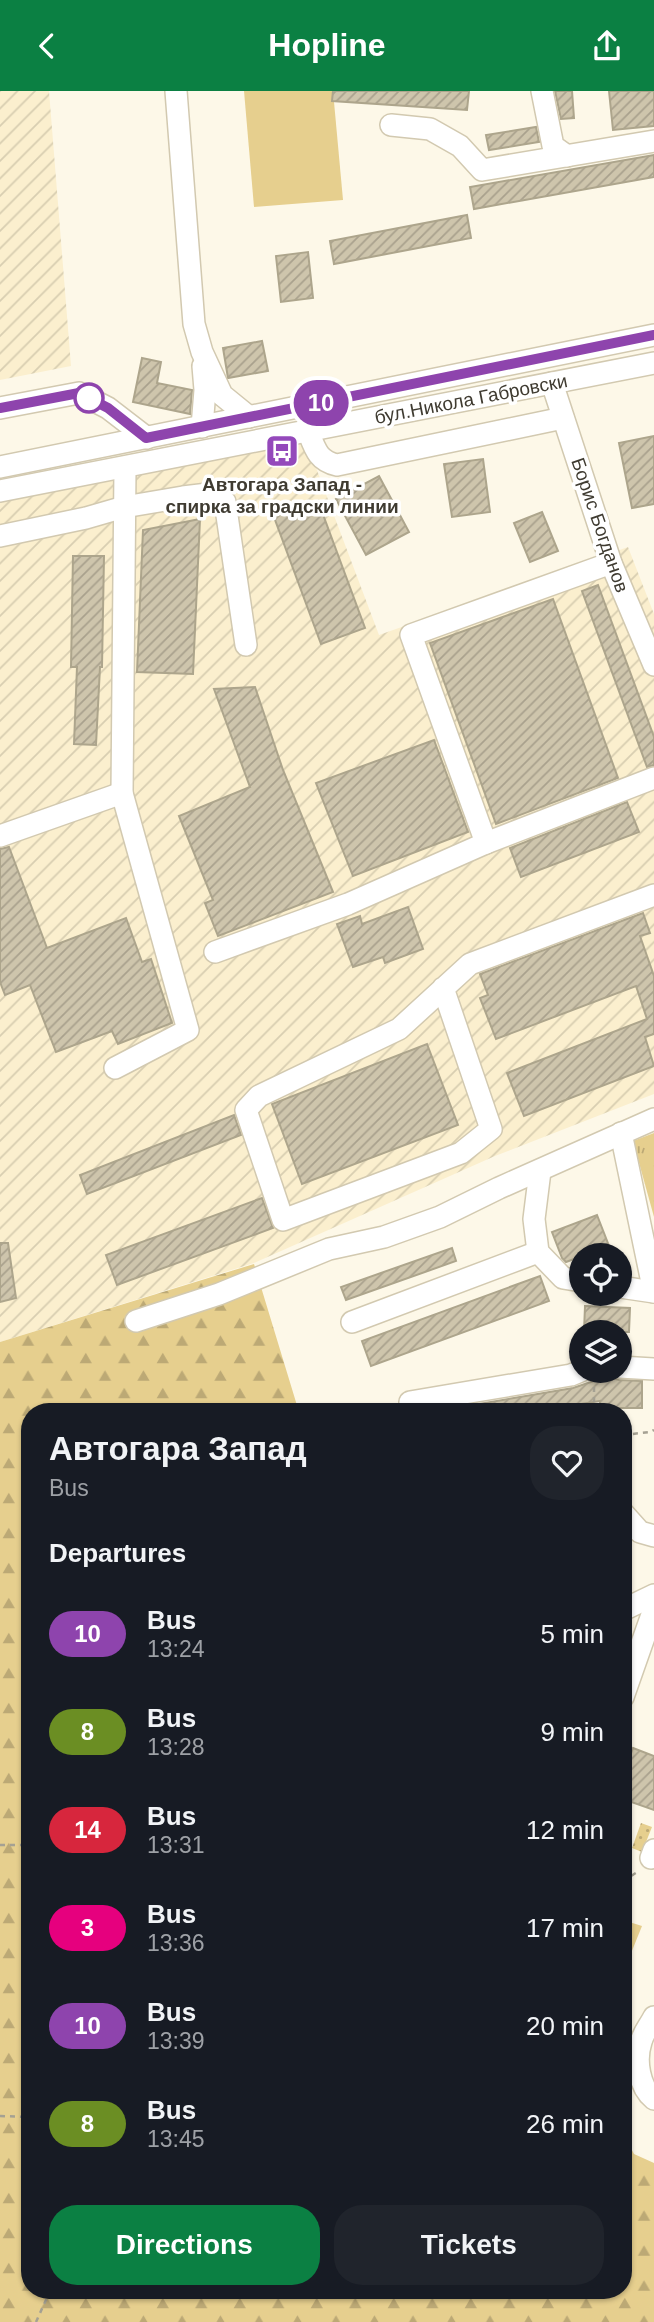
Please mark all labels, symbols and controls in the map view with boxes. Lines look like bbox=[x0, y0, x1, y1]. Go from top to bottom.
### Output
icon: back bbox=[28, 27, 66, 65]
text: Hopline bbox=[268, 27, 386, 63]
icon: share bbox=[588, 27, 626, 65]
street label: бул.Никола Габровски bbox=[373, 370, 569, 428]
line badge: 10 bbox=[290, 380, 352, 426]
unlabelled marker bbox=[74, 383, 104, 413]
text: 10 bbox=[308, 389, 334, 416]
bus stop icon: Автогара Запад - спирка за градски линии bbox=[263, 432, 301, 470]
street label: Борис Богданов bbox=[567, 455, 633, 595]
place label: Автогара Запад - спирка за градски линии bbox=[165, 474, 399, 517]
map controls bbox=[569, 1243, 632, 1383]
button: locate bbox=[569, 1243, 632, 1306]
button: layers bbox=[569, 1320, 632, 1383]
button: heart bbox=[530, 1426, 604, 1500]
text: Автогара Запад bbox=[49, 1430, 307, 1467]
text: Bus bbox=[49, 1475, 89, 1501]
text: Departures bbox=[49, 1538, 186, 1568]
text: Bus bbox=[147, 1605, 196, 1635]
text: 5 min bbox=[540, 1619, 604, 1649]
text: 10 bbox=[74, 1620, 101, 1647]
text: 13:24 bbox=[147, 1636, 205, 1662]
text: Bus bbox=[147, 1703, 196, 1733]
text: 9 min bbox=[540, 1717, 604, 1747]
text: 8 bbox=[81, 1718, 94, 1745]
text: 13:28 bbox=[147, 1734, 205, 1760]
text: Bus bbox=[147, 1801, 196, 1831]
text: 12 min bbox=[526, 1815, 604, 1845]
text: 14 bbox=[74, 1816, 101, 1843]
text: 13:31 bbox=[147, 1832, 205, 1858]
text: Bus bbox=[147, 1899, 196, 1929]
text: 17 min bbox=[526, 1913, 604, 1943]
text: 3 bbox=[81, 1914, 94, 1941]
text: 13:36 bbox=[147, 1930, 205, 1956]
text: Bus bbox=[147, 1997, 196, 2027]
text: 20 min bbox=[526, 2011, 604, 2041]
text: 10 bbox=[74, 2012, 101, 2039]
text: 13:39 bbox=[147, 2028, 205, 2054]
text: Bus bbox=[147, 2095, 196, 2125]
text: 26 min bbox=[526, 2109, 604, 2139]
text: 8 bbox=[81, 2110, 94, 2137]
text: 13:45 bbox=[147, 2126, 205, 2152]
button: Directions bbox=[49, 2205, 320, 2285]
button: Tickets bbox=[334, 2205, 604, 2285]

